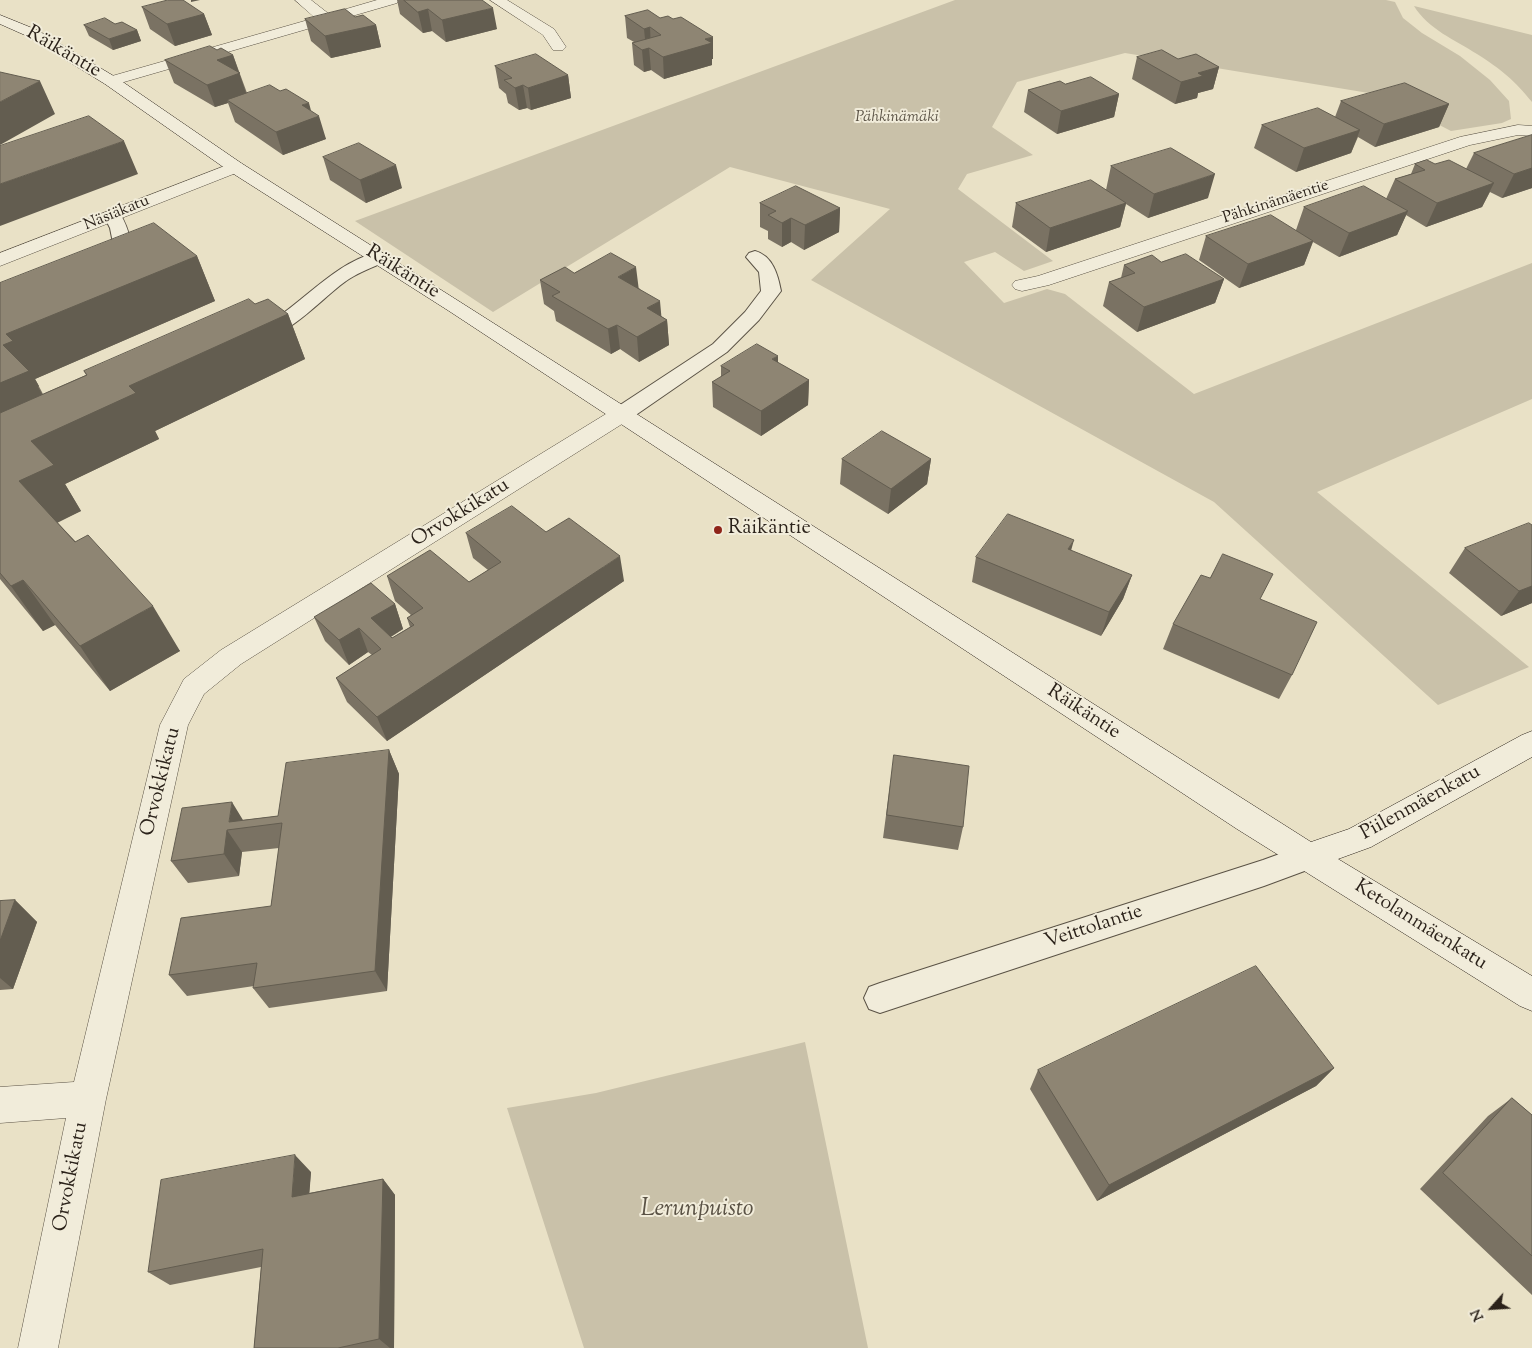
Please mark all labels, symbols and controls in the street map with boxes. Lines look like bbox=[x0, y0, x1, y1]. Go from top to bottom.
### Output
street label: Räikäntie bbox=[21, 22, 105, 84]
park label: Pähkinämäki bbox=[855, 108, 939, 128]
street label: Pähkinämäentie bbox=[1221, 177, 1331, 229]
street label: Näsiäkatu bbox=[81, 192, 153, 236]
street label: Räikäntie bbox=[361, 241, 443, 305]
street label: Orvokkikatu bbox=[408, 474, 514, 554]
place label: Räikäntie bbox=[728, 518, 811, 542]
marker: Räikäntie bbox=[712, 524, 724, 536]
street label: Räikäntie bbox=[1042, 680, 1124, 746]
street label: Orvokkikatu bbox=[137, 725, 187, 839]
street label: Piilenmäenkatu bbox=[1357, 761, 1485, 847]
street label: Ketolanmäenkatu bbox=[1349, 876, 1491, 976]
street label: Veittolantie bbox=[1042, 901, 1146, 955]
street label: Orvokkikatu bbox=[50, 1120, 94, 1234]
park label: Lerunpuisto bbox=[640, 1197, 754, 1225]
north arrow bbox=[1467, 1283, 1517, 1333]
text: N bbox=[1467, 1305, 1490, 1324]

